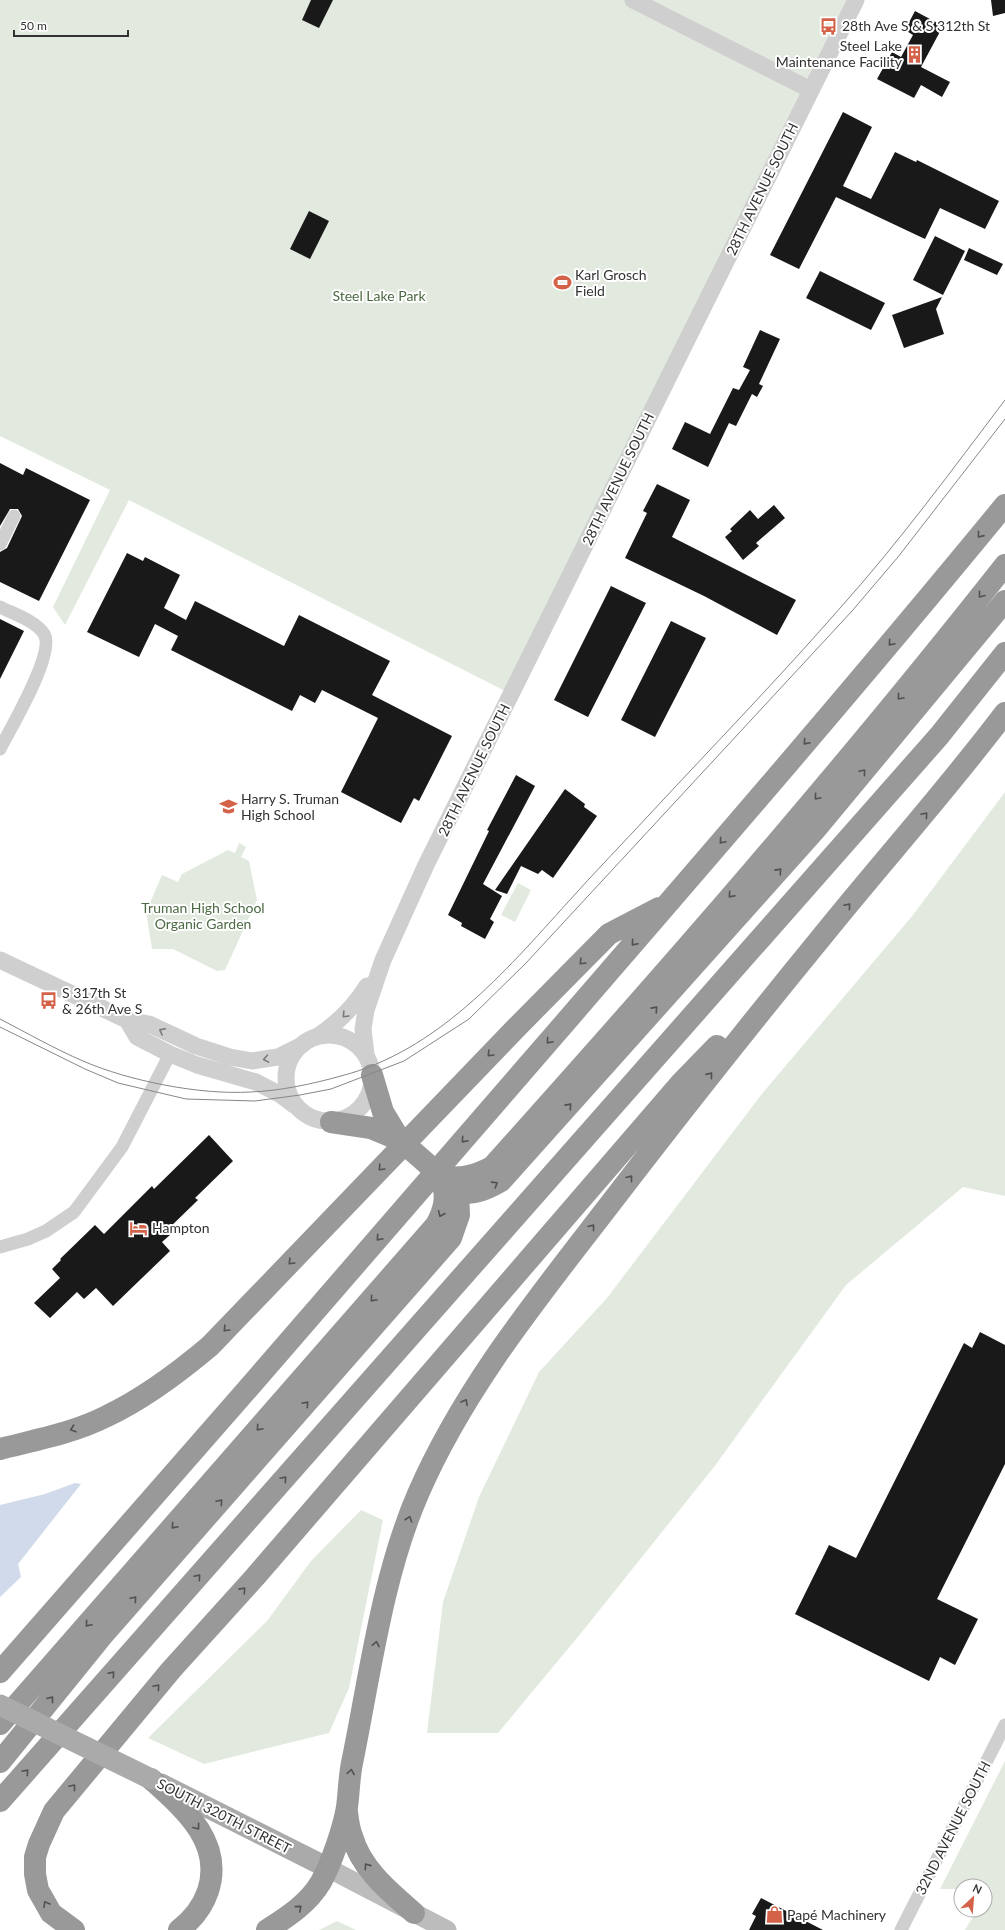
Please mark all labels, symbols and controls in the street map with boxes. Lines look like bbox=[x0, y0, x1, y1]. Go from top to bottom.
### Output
scale bar bbox=[14, 12, 128, 38]
bus stop icon: 28th Ave S & S 312th St bbox=[819, 16, 839, 36]
place label: 28th Ave S & S 312th St bbox=[842, 17, 990, 34]
text: 50 m bbox=[20, 18, 47, 33]
place label: Steel Lake Maintenance Facility bbox=[776, 37, 903, 70]
building icon: Steel Lake Maintenance Facility bbox=[905, 44, 925, 64]
street label: 28TH AVENUE SOUTH bbox=[722, 120, 801, 258]
place label: Karl Grosch Field bbox=[575, 266, 647, 299]
sports icon: Karl Grosch Field bbox=[552, 273, 572, 293]
park label: Steel Lake Park bbox=[332, 287, 426, 304]
street label: 28TH AVENUE SOUTH bbox=[578, 410, 657, 548]
one-way arrow bbox=[978, 530, 985, 538]
one-way arrow bbox=[979, 591, 986, 598]
one-way arrow bbox=[888, 638, 895, 646]
one-way arrow bbox=[897, 692, 904, 699]
street label: 28TH AVENUE SOUTH bbox=[434, 701, 513, 839]
one-way arrow bbox=[804, 737, 811, 745]
one-way arrow bbox=[859, 769, 866, 776]
place label: Harry S. Truman High School bbox=[241, 790, 339, 823]
one-way arrow bbox=[814, 792, 821, 800]
school or university icon: Harry S. Truman High School bbox=[218, 797, 238, 817]
one-way arrow bbox=[920, 812, 927, 820]
one-way arrow bbox=[719, 836, 726, 843]
one-way arrow bbox=[774, 868, 781, 875]
one-way arrow bbox=[729, 890, 736, 898]
park label: Truman High School Organic Garden bbox=[141, 899, 265, 932]
one-way arrow bbox=[843, 903, 850, 911]
one-way arrow bbox=[632, 938, 639, 946]
one-way arrow bbox=[579, 957, 586, 965]
place label: S 317th St & 26th Ave S bbox=[62, 984, 142, 1017]
bus stop icon: S 317th St & 26th Ave S bbox=[39, 991, 59, 1011]
one-way arrow bbox=[651, 1007, 658, 1014]
one-way arrow bbox=[342, 1010, 350, 1018]
one-way arrow bbox=[159, 1028, 166, 1036]
one-way arrow bbox=[547, 1037, 554, 1044]
one-way arrow bbox=[488, 1049, 495, 1057]
one-way arrow bbox=[263, 1054, 269, 1063]
one-way arrow bbox=[705, 1072, 712, 1079]
one-way arrow bbox=[564, 1104, 571, 1111]
one-way arrow bbox=[462, 1135, 469, 1142]
one-way arrow bbox=[378, 1163, 386, 1171]
one-way arrow bbox=[626, 1175, 633, 1182]
one-way arrow bbox=[491, 1181, 498, 1188]
one-way arrow bbox=[438, 1210, 446, 1217]
hotel icon: Hampton bbox=[129, 1218, 149, 1238]
place label: Hampton bbox=[152, 1219, 209, 1236]
one-way arrow bbox=[587, 1225, 594, 1232]
one-way arrow bbox=[377, 1233, 384, 1241]
one-way arrow bbox=[288, 1257, 296, 1265]
one-way arrow bbox=[370, 1294, 377, 1301]
one-way arrow bbox=[224, 1324, 231, 1332]
one-way arrow bbox=[461, 1399, 468, 1406]
one-way arrow bbox=[301, 1401, 308, 1409]
one-way arrow bbox=[257, 1423, 264, 1431]
one-way arrow bbox=[70, 1424, 77, 1432]
one-way arrow bbox=[279, 1477, 286, 1484]
one-way arrow bbox=[215, 1499, 222, 1506]
one-way arrow bbox=[404, 1515, 413, 1522]
one-way arrow bbox=[171, 1521, 178, 1529]
one-way arrow bbox=[193, 1574, 200, 1582]
one-way arrow bbox=[239, 1587, 246, 1595]
one-way arrow bbox=[130, 1597, 137, 1604]
one-way arrow bbox=[86, 1619, 93, 1627]
one-way arrow bbox=[371, 1641, 379, 1647]
one-way arrow bbox=[107, 1672, 114, 1679]
one-way arrow bbox=[152, 1685, 159, 1692]
one-way arrow bbox=[46, 1697, 53, 1704]
street label: 32ND AVENUE SOUTH bbox=[912, 1758, 994, 1898]
one-way arrow bbox=[21, 1769, 28, 1777]
one-way arrow bbox=[346, 1769, 355, 1775]
street label: SOUTH 320TH STREET bbox=[155, 1774, 294, 1857]
one-way arrow bbox=[69, 1784, 76, 1791]
one-way arrow bbox=[192, 1822, 199, 1829]
one-way arrow bbox=[364, 1863, 372, 1870]
north arrow bbox=[953, 1878, 993, 1918]
one-way arrow bbox=[43, 1901, 50, 1908]
shop icon: Papé Machinery bbox=[764, 1905, 784, 1925]
one-way arrow bbox=[294, 1906, 301, 1913]
place label: Papé Machinery bbox=[787, 1906, 887, 1923]

